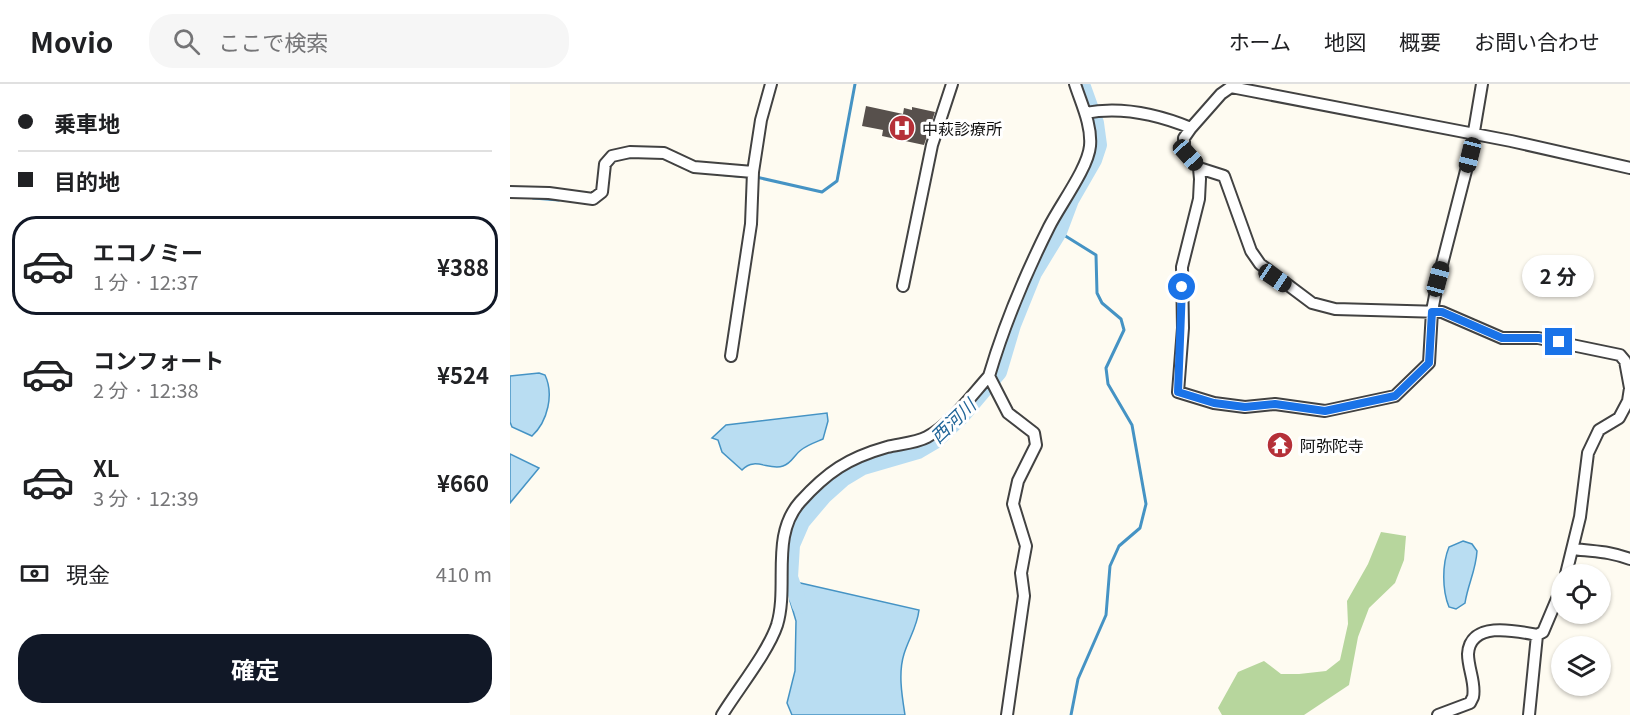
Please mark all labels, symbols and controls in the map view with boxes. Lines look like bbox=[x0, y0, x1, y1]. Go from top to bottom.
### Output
search box bbox=[149, 14, 569, 68]
text: Movio bbox=[30, 21, 113, 61]
icon: search bbox=[170, 25, 203, 58]
text: ここで検索 bbox=[218, 25, 328, 57]
text: ホーム bbox=[1229, 26, 1291, 56]
text: 地図 bbox=[1324, 26, 1366, 56]
text: 概要 bbox=[1399, 26, 1441, 56]
text: お問い合わせ bbox=[1474, 26, 1600, 56]
text: 乗車地 bbox=[54, 106, 120, 138]
hospital icon: 中萩診療所 bbox=[887, 113, 917, 143]
place label: 中萩診療所 bbox=[922, 116, 1002, 140]
car bbox=[1457, 135, 1483, 175]
car bbox=[1169, 136, 1207, 174]
text: 目的地 bbox=[54, 164, 120, 196]
text: エコノミー bbox=[93, 235, 203, 267]
icon: car bbox=[21, 239, 75, 293]
text: ¥388 bbox=[437, 250, 489, 282]
callout: 2 分 bbox=[1523, 255, 1595, 297]
car bbox=[1425, 259, 1451, 299]
car bbox=[1255, 260, 1295, 296]
text: 2 分 bbox=[1540, 261, 1576, 290]
text: 1 分 · 12:37 bbox=[93, 267, 199, 296]
route start bbox=[1168, 273, 1195, 300]
route end bbox=[1545, 328, 1572, 355]
text: コンフォート bbox=[93, 343, 224, 375]
icon: car bbox=[21, 347, 75, 401]
text: ¥524 bbox=[437, 358, 489, 390]
text: 2 分 · 12:38 bbox=[93, 375, 199, 404]
water label: 西河川 bbox=[924, 391, 982, 448]
temple icon: 阿弥陀寺 bbox=[1265, 430, 1295, 460]
place label: 阿弥陀寺 bbox=[1300, 433, 1364, 457]
text: XL bbox=[93, 451, 120, 483]
icon: car bbox=[21, 455, 75, 509]
text: ¥660 bbox=[437, 466, 489, 498]
text: 3 分 · 12:39 bbox=[93, 483, 199, 512]
icon: cash bbox=[18, 557, 51, 590]
text: 現金 bbox=[66, 557, 110, 589]
text: 410 m bbox=[436, 559, 492, 588]
map controls bbox=[1551, 564, 1611, 696]
button: locate bbox=[1551, 564, 1611, 624]
button: 確定 bbox=[18, 634, 492, 703]
button: layers bbox=[1551, 636, 1611, 696]

